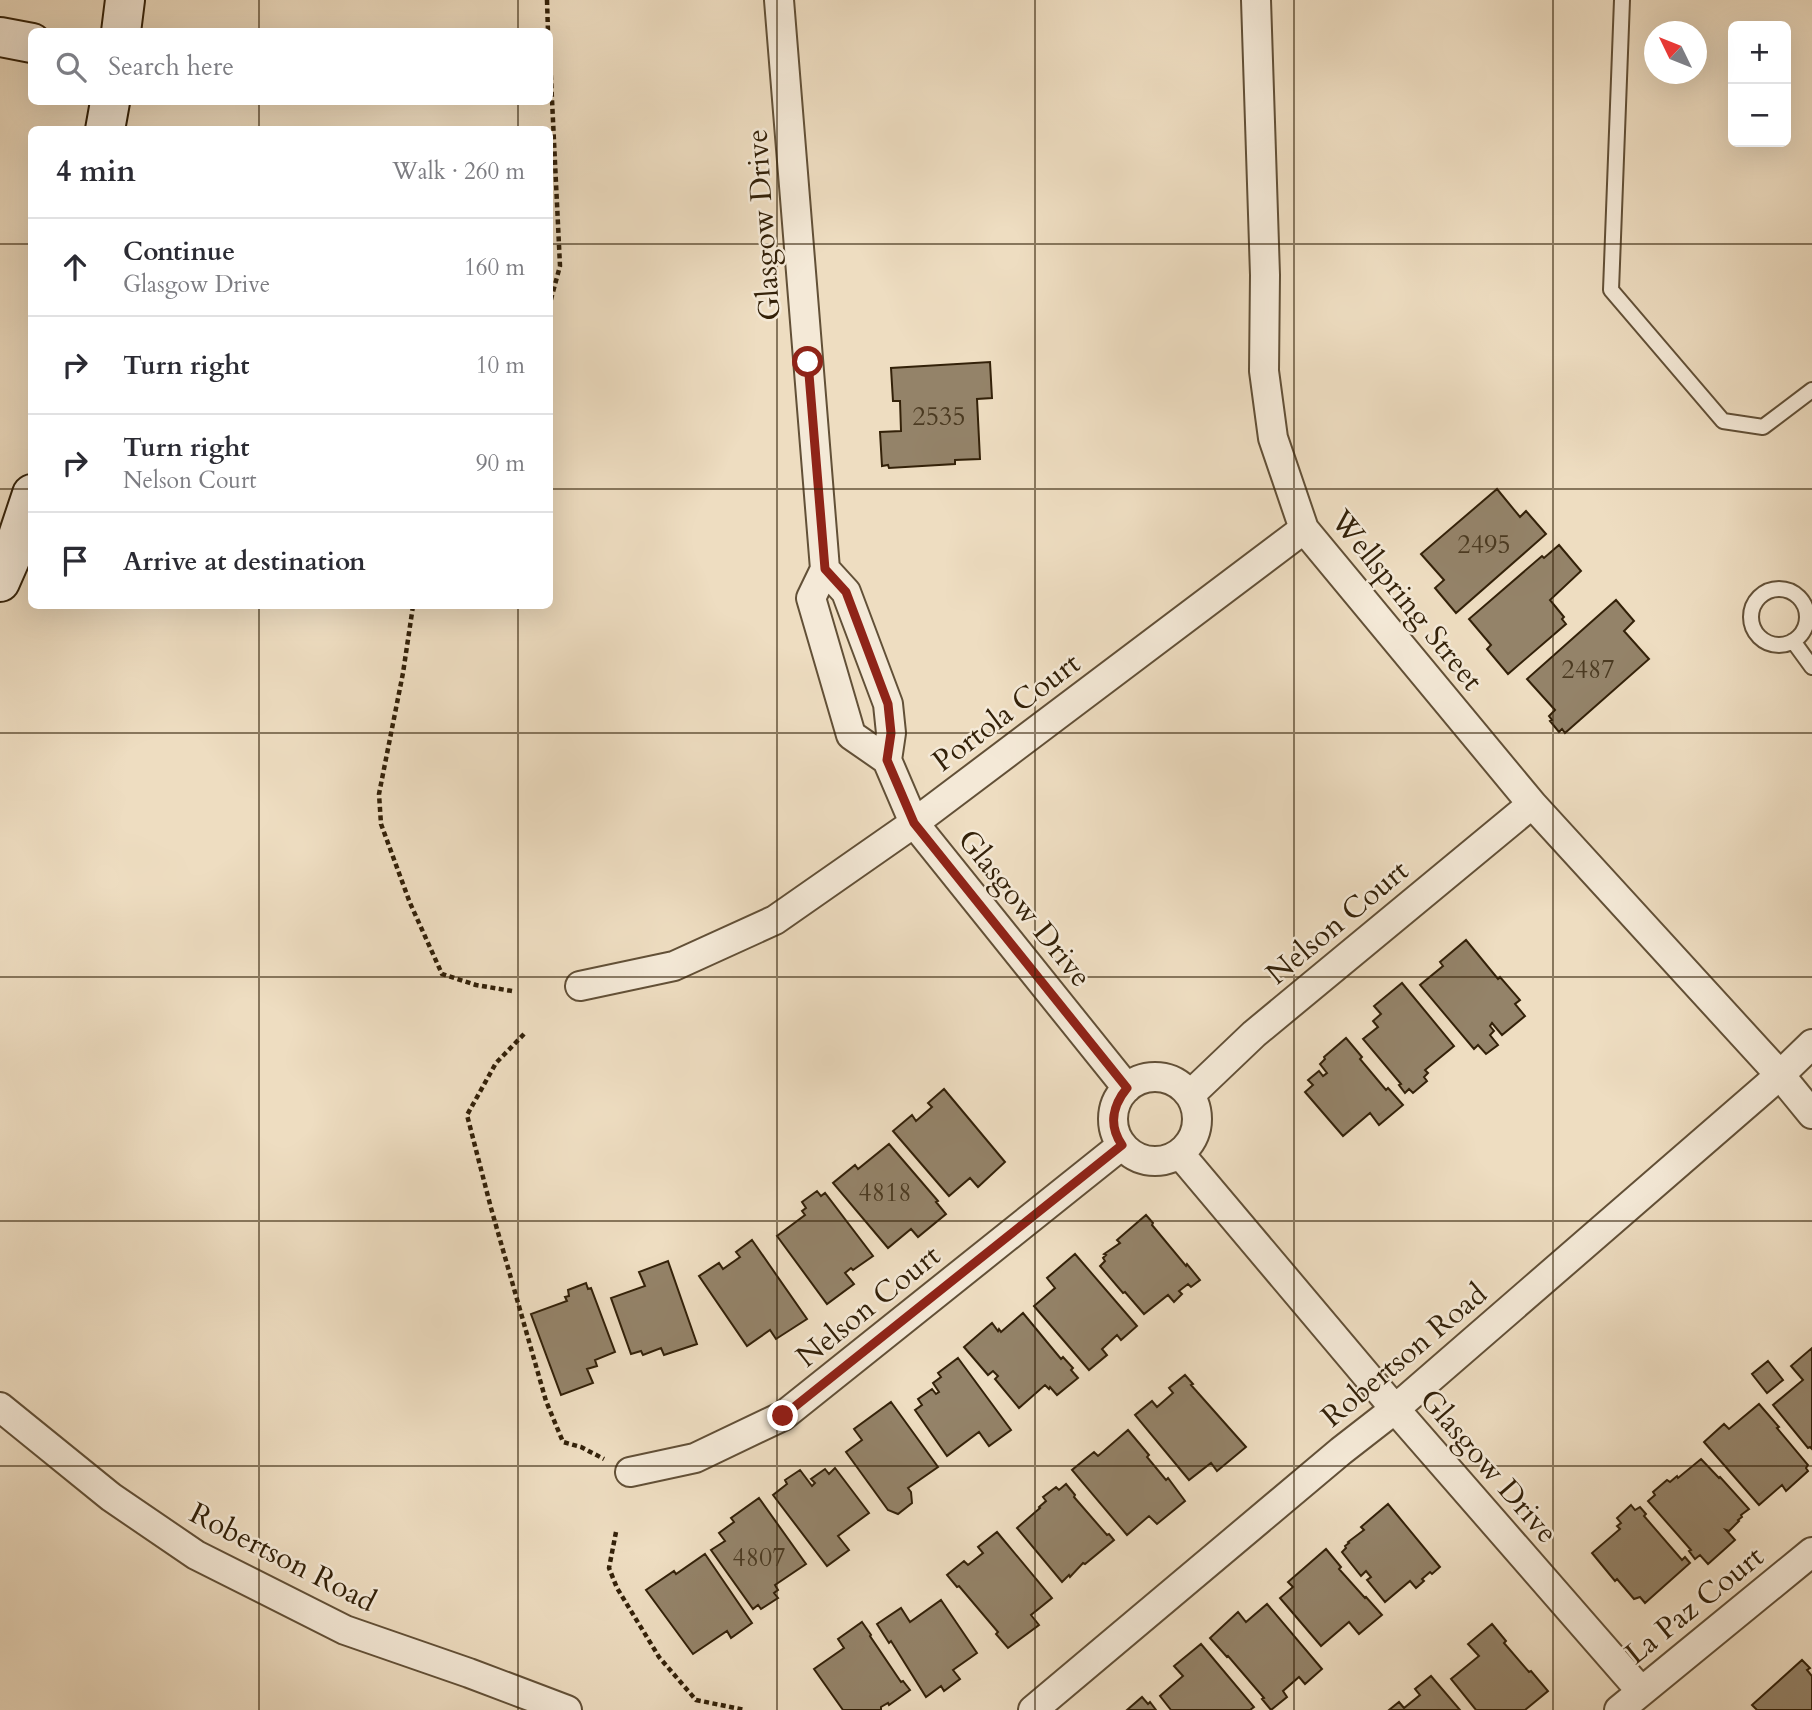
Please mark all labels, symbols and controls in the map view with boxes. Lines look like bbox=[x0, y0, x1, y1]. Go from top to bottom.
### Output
north arrow bbox=[1644, 21, 1707, 84]
map controls bbox=[1728, 21, 1791, 147]
button: + bbox=[1728, 21, 1791, 84]
search box bbox=[28, 28, 553, 105]
icon: search bbox=[52, 48, 90, 86]
text: Search here bbox=[108, 49, 234, 84]
button: − bbox=[1728, 84, 1791, 147]
street label: Glasgow Drive bbox=[736, 128, 791, 322]
text: 4 min bbox=[56, 151, 136, 192]
text: Walk · 260 m bbox=[392, 156, 525, 187]
text: Continue bbox=[123, 234, 235, 269]
icon: ahead bbox=[56, 248, 94, 286]
text: 160 m bbox=[464, 252, 525, 283]
text: Glasgow Drive bbox=[123, 269, 270, 300]
icon: right bbox=[56, 346, 94, 384]
route start bbox=[792, 346, 823, 377]
text: Turn right bbox=[123, 348, 250, 383]
text: 10 m bbox=[476, 350, 525, 381]
house number: 2535 bbox=[912, 399, 966, 434]
text: Turn right bbox=[123, 430, 250, 465]
icon: right bbox=[56, 444, 94, 482]
text: 90 m bbox=[476, 448, 525, 479]
text: Nelson Court bbox=[123, 465, 257, 496]
street label: Wellspring Street bbox=[1320, 501, 1493, 700]
house number: 2495 bbox=[1457, 527, 1511, 562]
icon: arrive bbox=[56, 542, 94, 580]
text: Arrive at destination bbox=[123, 544, 366, 579]
street label: Portola Court bbox=[924, 643, 1089, 782]
house number: 2487 bbox=[1561, 652, 1615, 687]
street label: Glasgow Drive bbox=[948, 821, 1101, 996]
street label: Nelson Court bbox=[1257, 850, 1418, 994]
house number: 4818 bbox=[858, 1175, 912, 1210]
street label: Nelson Court bbox=[788, 1235, 949, 1377]
street label: Robertson Road bbox=[1313, 1274, 1496, 1437]
street label: Glasgow Drive bbox=[1410, 1380, 1567, 1552]
route end bbox=[767, 1400, 798, 1431]
street label: Robertson Road bbox=[182, 1493, 383, 1622]
street label: La Paz Court bbox=[1616, 1536, 1773, 1674]
house number: 4807 bbox=[732, 1540, 786, 1575]

